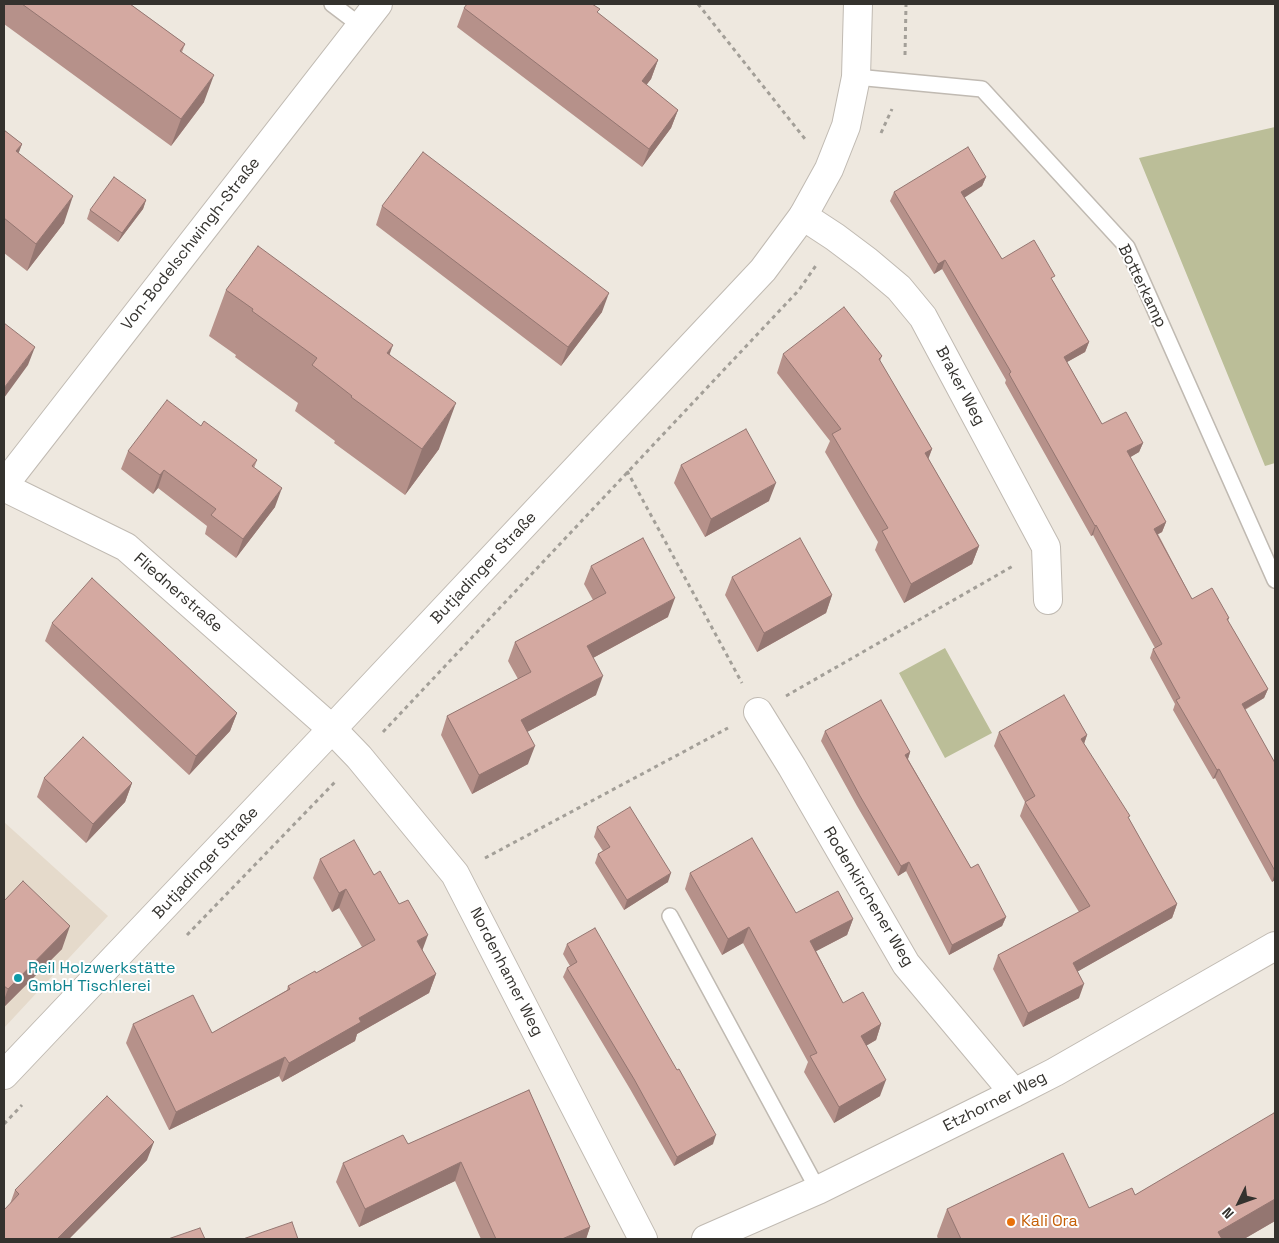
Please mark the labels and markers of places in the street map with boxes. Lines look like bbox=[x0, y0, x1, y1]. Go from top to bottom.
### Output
place label: Reil Holzwerkstätte GmbH Tischlerei bbox=[28, 959, 175, 997]
marker: Reil Holzwerkstätte GmbH Tischlerei bbox=[12, 972, 24, 984]
place label: Kali Ora bbox=[1021, 1212, 1078, 1232]
marker: Kali Ora bbox=[1005, 1216, 1017, 1228]

